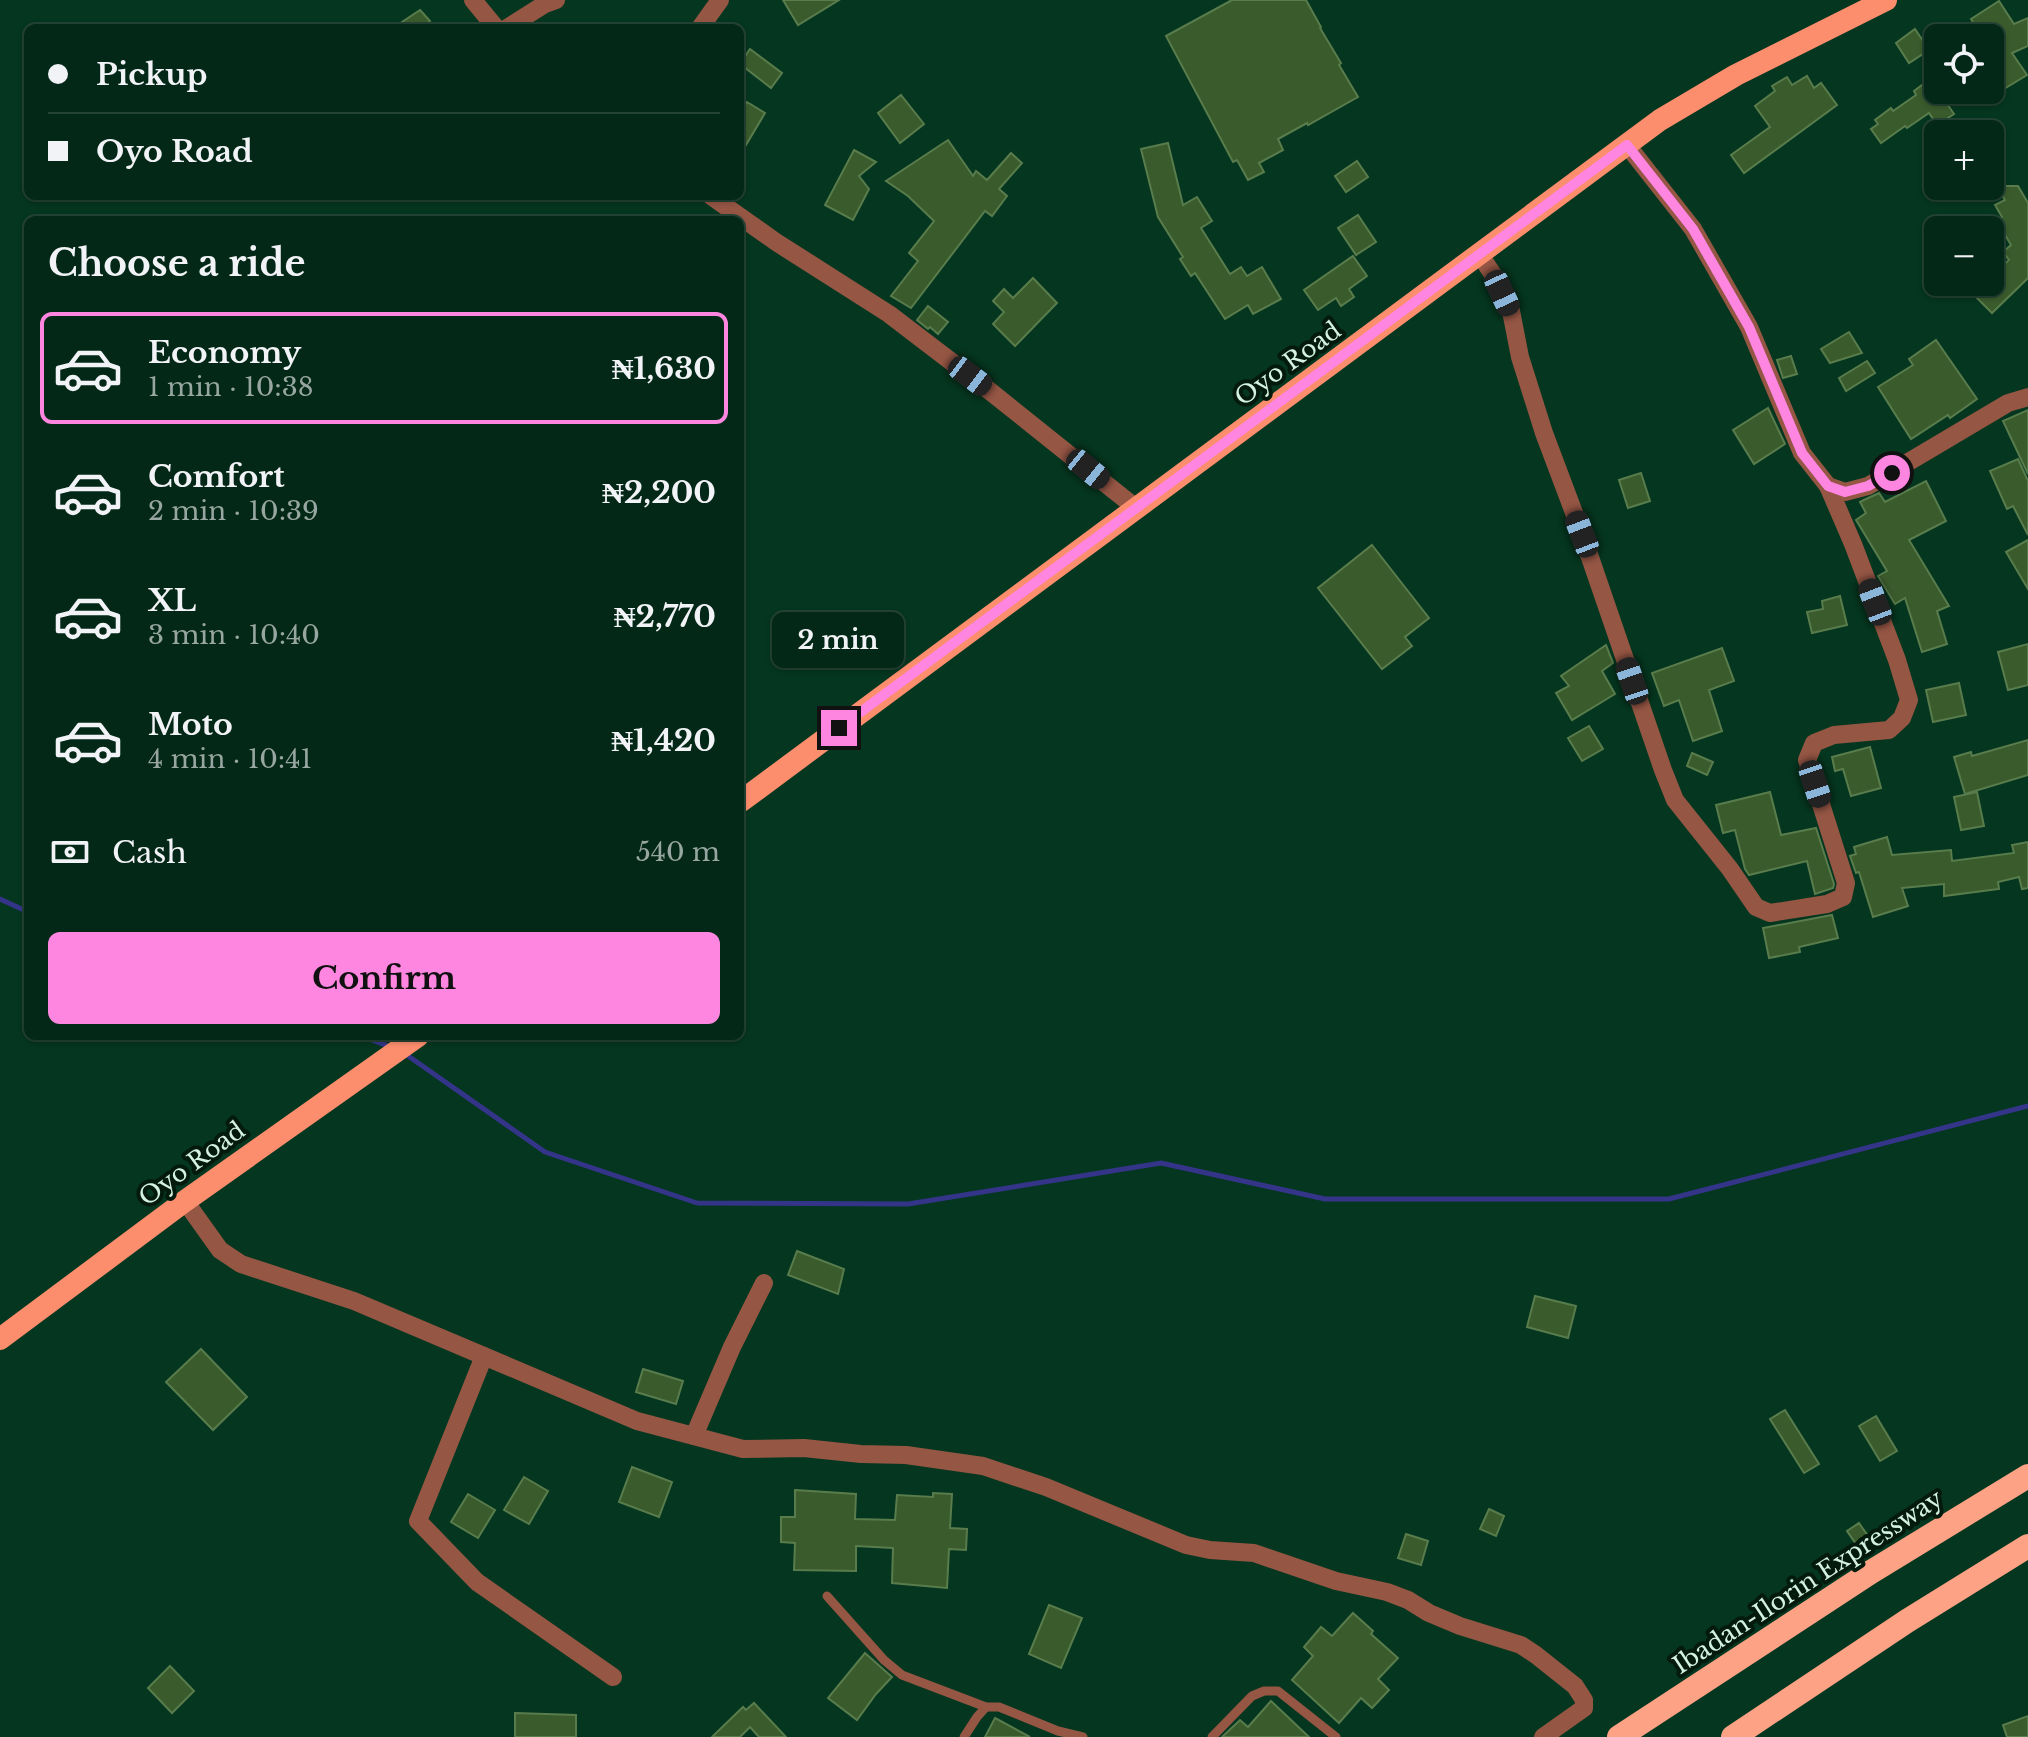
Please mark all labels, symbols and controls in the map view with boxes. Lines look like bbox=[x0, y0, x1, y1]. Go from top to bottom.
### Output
map controls bbox=[1924, 24, 2004, 296]
button: locate bbox=[1924, 24, 2004, 104]
text: Pickup bbox=[96, 56, 207, 93]
button: + bbox=[1924, 120, 2004, 200]
text: Oyo Road bbox=[96, 133, 253, 170]
button: − bbox=[1924, 216, 2004, 296]
text: Choose a ride bbox=[48, 241, 305, 286]
car bbox=[1481, 266, 1523, 320]
street label: Oyo Road bbox=[1229, 315, 1346, 412]
icon: car bbox=[52, 332, 124, 404]
text: Economy bbox=[148, 334, 301, 371]
text: ₦1,630 bbox=[612, 350, 716, 387]
car bbox=[944, 352, 996, 400]
text: 1 min · 10:38 bbox=[148, 371, 313, 403]
car bbox=[1062, 445, 1114, 493]
route start bbox=[1874, 455, 1910, 491]
icon: car bbox=[52, 456, 124, 528]
text: Comfort bbox=[148, 458, 285, 495]
text: ₦2,200 bbox=[602, 474, 716, 511]
text: 2 min · 10:39 bbox=[148, 495, 319, 527]
car bbox=[1562, 507, 1602, 561]
car bbox=[1855, 575, 1895, 629]
icon: car bbox=[52, 580, 124, 652]
text: XL bbox=[148, 582, 196, 619]
text: ₦2,770 bbox=[614, 598, 716, 635]
callout: 2 min bbox=[773, 612, 905, 668]
text: 3 min · 10:40 bbox=[148, 619, 320, 651]
text: 2 min bbox=[798, 624, 878, 656]
car bbox=[1613, 654, 1651, 708]
icon: car bbox=[52, 704, 124, 776]
text: Moto bbox=[148, 706, 233, 743]
route end bbox=[821, 710, 857, 746]
text: ₦1,420 bbox=[611, 722, 716, 759]
text: 4 min · 10:41 bbox=[148, 743, 312, 775]
car bbox=[1796, 757, 1834, 811]
icon: cash bbox=[48, 830, 92, 874]
text: Cash bbox=[112, 834, 187, 871]
text: 540 m bbox=[636, 836, 720, 868]
button: Confirm bbox=[48, 932, 720, 1024]
street label: Oyo Road bbox=[133, 1115, 250, 1212]
street label: Ibadan-Ilorin Expressway bbox=[1667, 1483, 1949, 1680]

